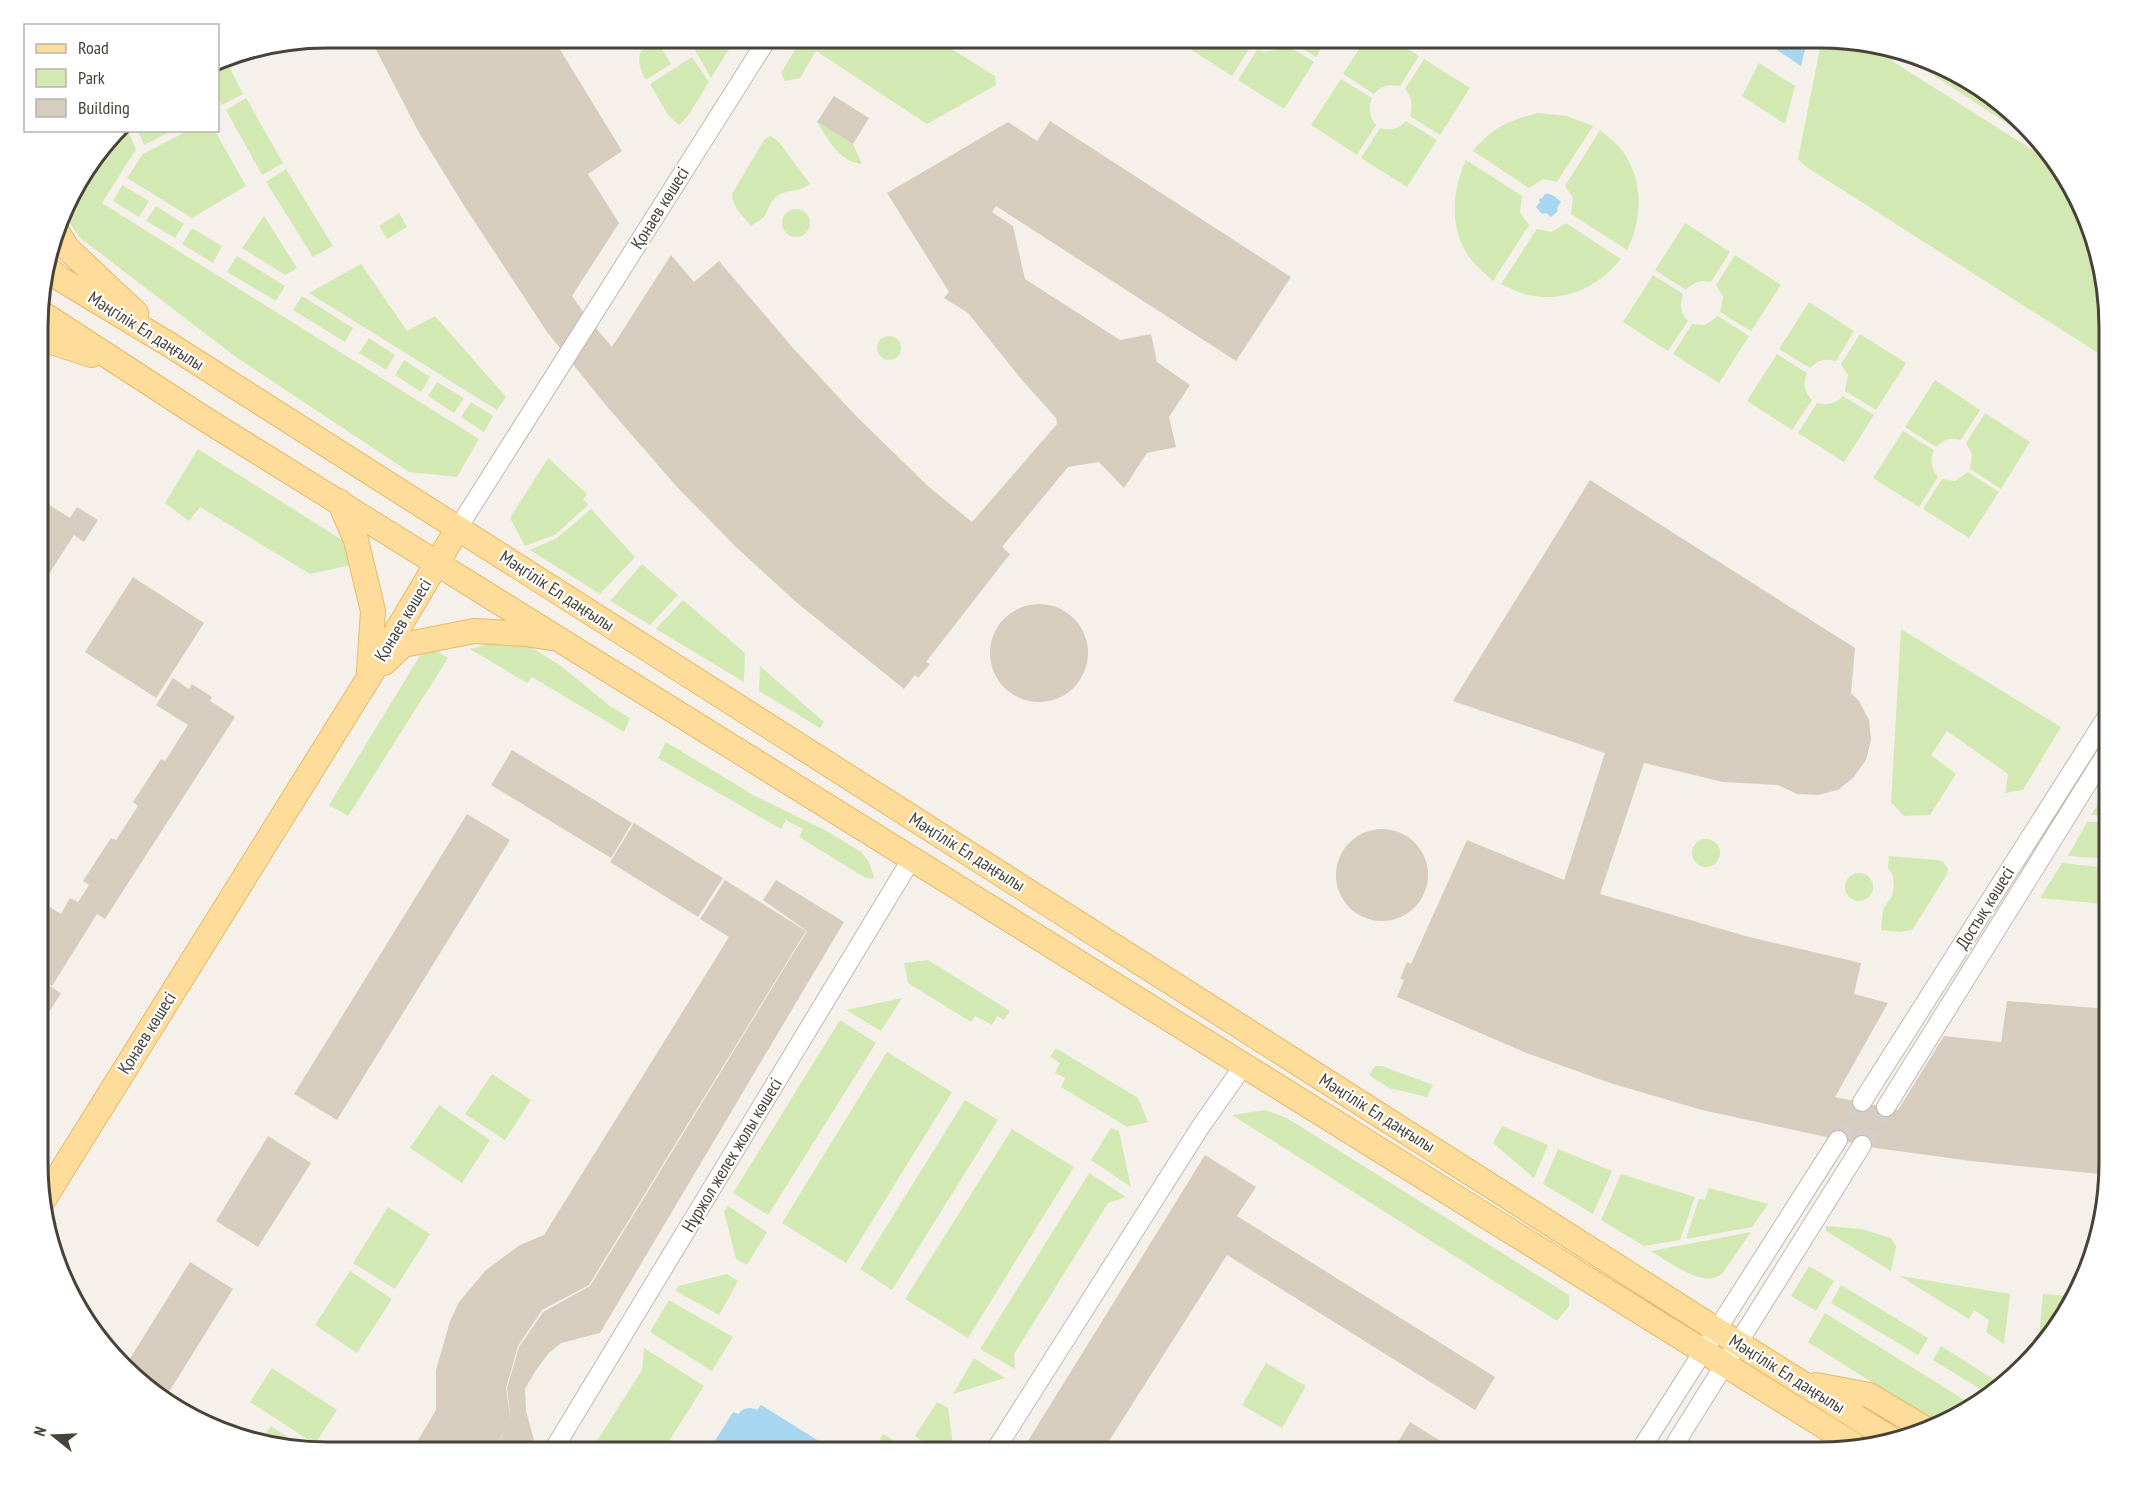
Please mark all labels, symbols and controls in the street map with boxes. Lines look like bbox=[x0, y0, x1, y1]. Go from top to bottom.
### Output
legend bbox=[24, 24, 219, 132]
text: Road bbox=[78, 36, 109, 59]
text: Park bbox=[78, 66, 105, 89]
text: Building bbox=[78, 96, 130, 119]
street label: Қонаев көшесі bbox=[625, 162, 694, 253]
street label: Мәңгілік Ел даңғылы bbox=[84, 286, 208, 375]
street label: Мәңгілік Ел даңғылы bbox=[496, 545, 619, 636]
street label: Қонаев көшесі bbox=[369, 574, 436, 665]
street label: Мәңгілік Ел даңғылы bbox=[905, 807, 1029, 896]
street label: Достық көшесі bbox=[1950, 862, 2019, 953]
street label: Қонаев көшесі bbox=[112, 987, 181, 1078]
street label: Мәңгілік Ел даңғылы bbox=[1315, 1068, 1439, 1157]
street label: Нұржол желек жолы көшесі bbox=[676, 1073, 787, 1236]
street label: Мәңгілік Ел даңғылы bbox=[1725, 1329, 1849, 1418]
north arrow bbox=[24, 1406, 84, 1466]
text: N bbox=[29, 1424, 51, 1439]

